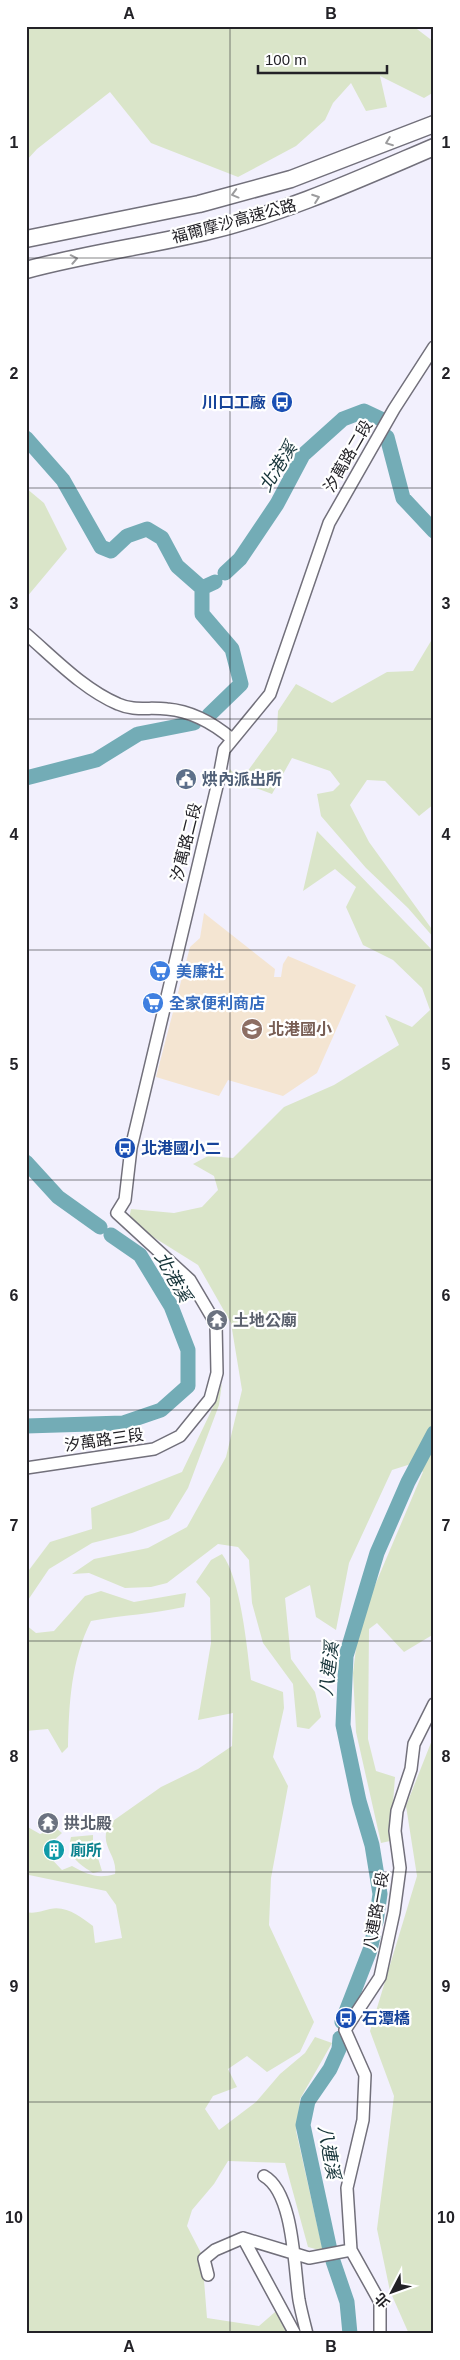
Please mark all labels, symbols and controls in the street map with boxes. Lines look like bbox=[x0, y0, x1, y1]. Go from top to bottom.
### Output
text: A bbox=[123, 5, 135, 22]
text: B bbox=[325, 5, 337, 22]
scale bar bbox=[258, 42, 386, 74]
text: 100 m bbox=[265, 51, 307, 68]
text: 1 bbox=[10, 134, 19, 151]
text: 1 bbox=[442, 134, 451, 151]
one-way arrow bbox=[385, 136, 394, 147]
one-way arrow bbox=[231, 189, 239, 199]
one-way arrow bbox=[311, 194, 319, 204]
street label: 福爾摩沙高速公路 bbox=[170, 196, 298, 246]
one-way arrow bbox=[69, 254, 78, 264]
text: 2 bbox=[10, 365, 19, 382]
text: 2 bbox=[442, 365, 451, 382]
bus stop icon: 川口工廠 bbox=[270, 390, 294, 414]
place label: 川口工廠 bbox=[202, 394, 266, 411]
street label: 汐萬路二段 bbox=[321, 417, 375, 495]
water label: 北港溪 bbox=[255, 436, 302, 495]
text: 3 bbox=[10, 595, 19, 612]
text: 3 bbox=[442, 595, 451, 612]
public building icon: 烘內派出所 bbox=[174, 767, 198, 791]
place label: 烘內派出所 bbox=[202, 771, 282, 788]
street label: 汐萬路二段 bbox=[168, 801, 204, 883]
text: 4 bbox=[10, 826, 19, 843]
text: 4 bbox=[442, 826, 451, 843]
supermarket icon: 美廉社 bbox=[148, 959, 172, 983]
place label: 美廉社 bbox=[176, 962, 224, 980]
supermarket icon: 全家便利商店 bbox=[141, 991, 165, 1015]
place label: 全家便利商店 bbox=[169, 995, 265, 1012]
school or university icon: 北港國小 bbox=[240, 1017, 264, 1041]
place label: 北港國小 bbox=[268, 1021, 332, 1038]
text: 5 bbox=[10, 1056, 19, 1073]
text: 5 bbox=[442, 1056, 451, 1073]
bus stop icon: 北港國小二 bbox=[113, 1136, 137, 1160]
place label: 北港國小二 bbox=[141, 1140, 221, 1157]
water label: 北港溪 bbox=[151, 1249, 197, 1308]
text: 6 bbox=[10, 1287, 19, 1304]
text: 6 bbox=[442, 1287, 451, 1304]
temple icon: 土地公廟 bbox=[205, 1308, 229, 1332]
place label: 土地公廟 bbox=[233, 1312, 297, 1329]
street label: 汐萬路三段 bbox=[63, 1426, 145, 1454]
text: 7 bbox=[10, 1517, 19, 1534]
text: 7 bbox=[442, 1517, 451, 1534]
water label: 八連溪 bbox=[316, 1638, 343, 1697]
text: 8 bbox=[10, 1748, 19, 1765]
text: 8 bbox=[442, 1748, 451, 1765]
temple icon: 拱北殿 bbox=[36, 1811, 60, 1835]
place label: 拱北殿 bbox=[64, 1815, 112, 1832]
building icon: 廁所 bbox=[42, 1838, 66, 1862]
place label: 廁所 bbox=[70, 1841, 102, 1859]
street label: 八連路一段 bbox=[361, 1870, 391, 1952]
text: 9 bbox=[10, 1978, 19, 1995]
text: 9 bbox=[442, 1978, 451, 1995]
bus stop icon: 石潭橋 bbox=[334, 2006, 358, 2030]
place label: 石潭橋 bbox=[362, 2010, 410, 2027]
water label: 八連溪 bbox=[314, 2124, 344, 2183]
text: 10 bbox=[5, 2209, 23, 2226]
text: 10 bbox=[437, 2209, 455, 2226]
north arrow bbox=[368, 2268, 418, 2318]
text: 北 bbox=[372, 2290, 393, 2311]
text: A bbox=[123, 2338, 135, 2355]
text: B bbox=[325, 2338, 337, 2355]

